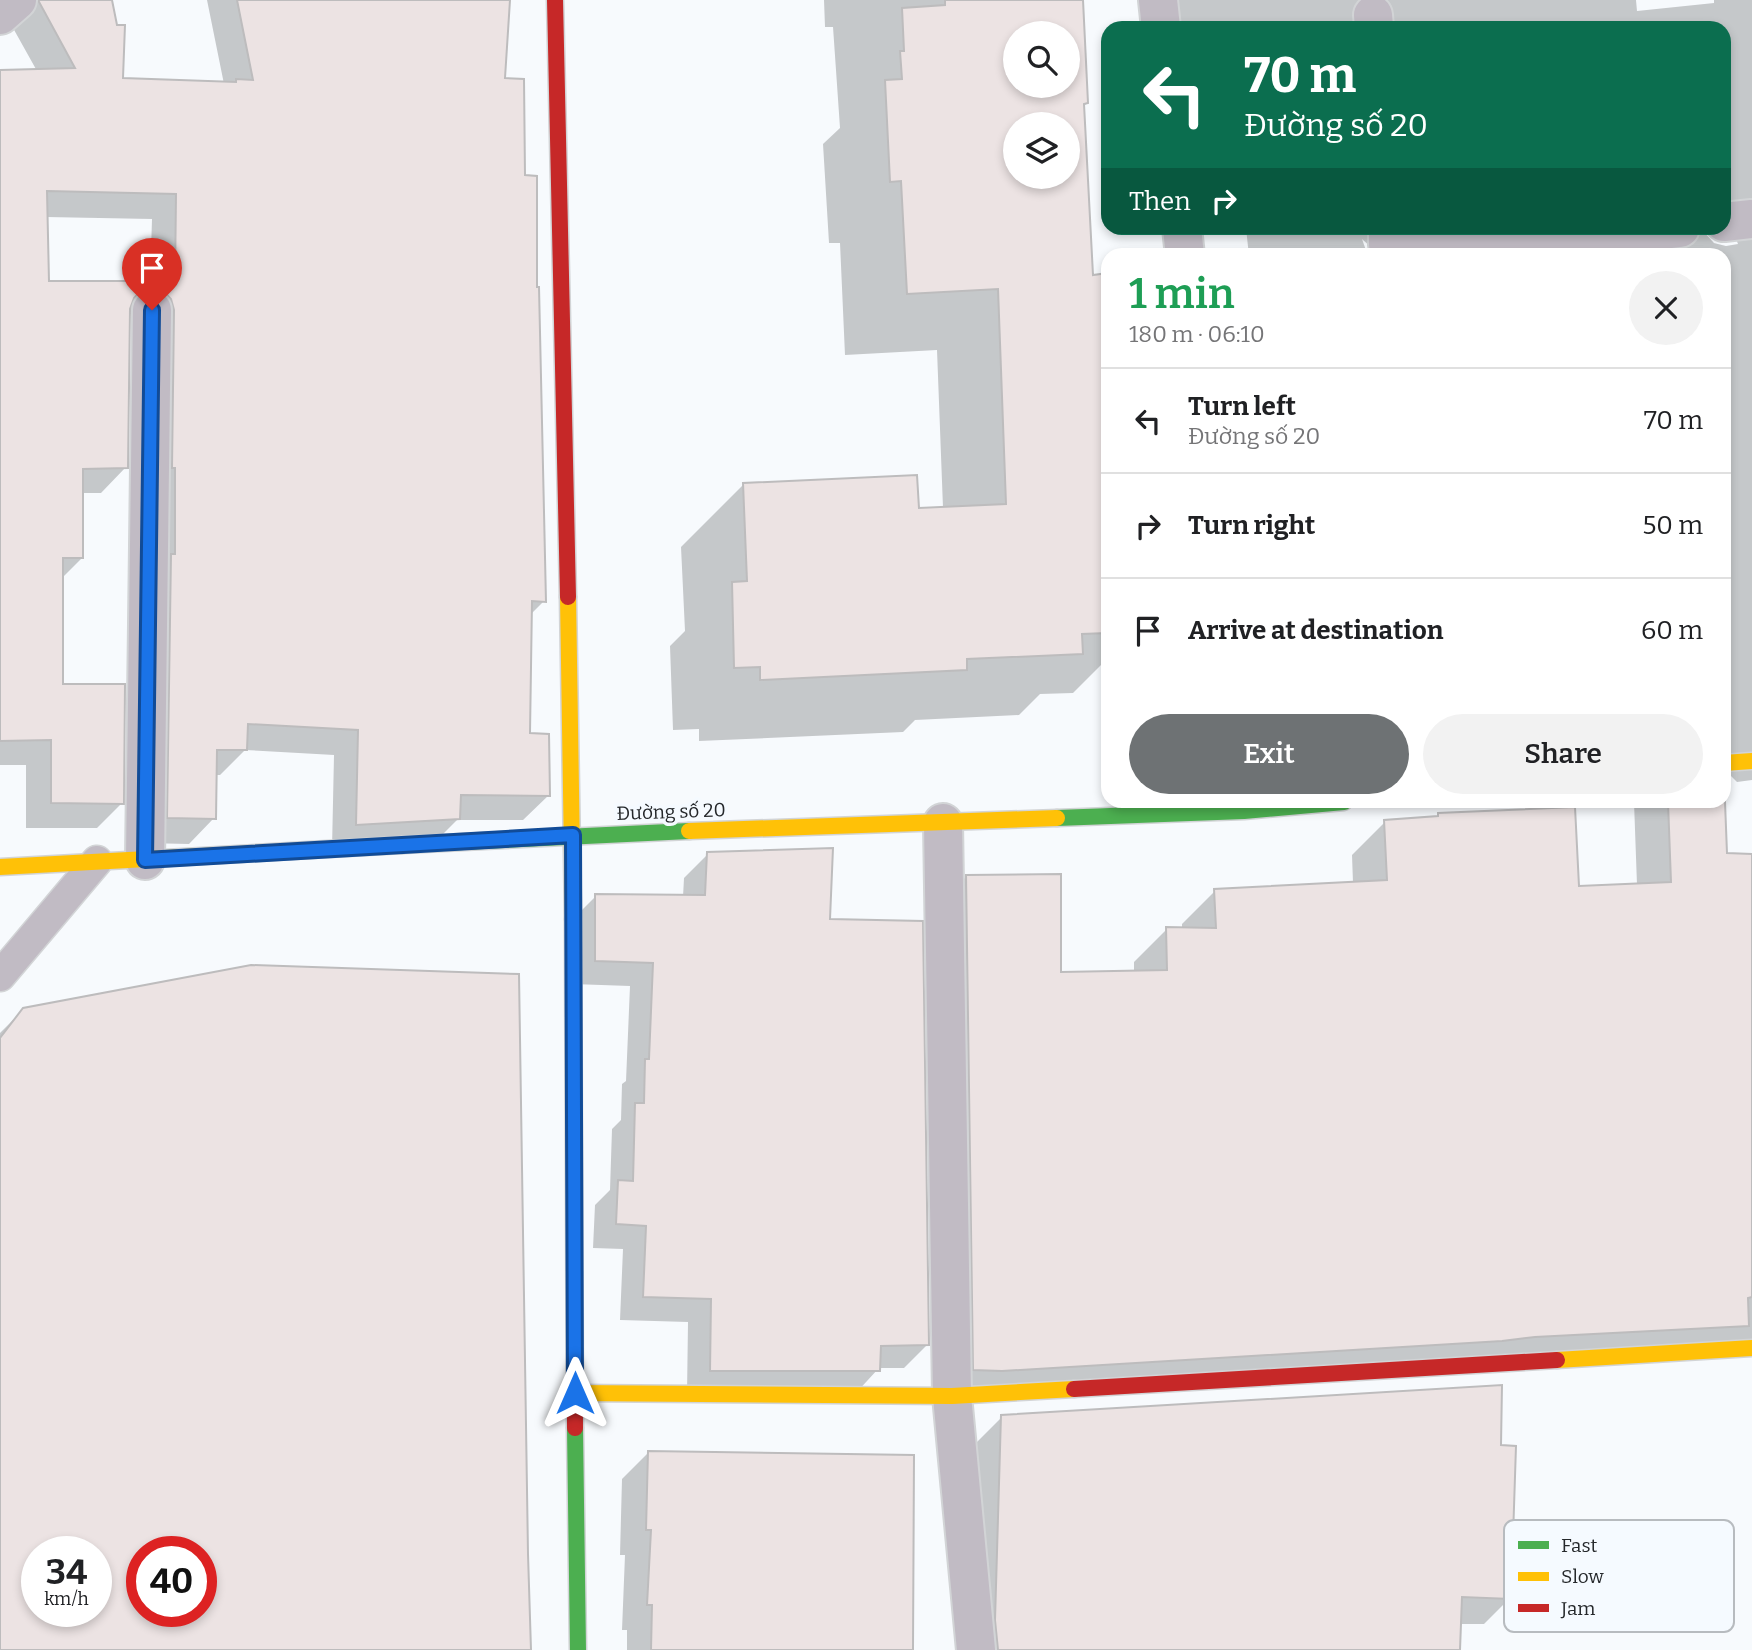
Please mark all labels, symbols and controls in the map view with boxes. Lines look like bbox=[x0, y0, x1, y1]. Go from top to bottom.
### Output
map controls bbox=[1003, 21, 1080, 189]
button: search bbox=[1003, 21, 1080, 98]
text: 70 m bbox=[1244, 46, 1356, 105]
icon: left bbox=[1129, 49, 1220, 140]
text: Đường số 20 bbox=[1244, 106, 1428, 144]
button: layers bbox=[1003, 112, 1080, 189]
icon: right bbox=[1205, 182, 1243, 220]
text: Then bbox=[1129, 186, 1191, 217]
pin bbox=[122, 238, 182, 310]
icon: arrive bbox=[133, 249, 171, 287]
text: 1 min bbox=[1129, 269, 1235, 319]
button: close bbox=[1629, 271, 1703, 345]
text: 180 m · 06:10 bbox=[1129, 320, 1265, 348]
text: Turn left bbox=[1188, 391, 1296, 422]
icon: left bbox=[1129, 402, 1167, 440]
text: 70 m bbox=[1644, 405, 1703, 436]
text: Đường số 20 bbox=[1188, 422, 1320, 450]
icon: right bbox=[1129, 507, 1167, 545]
text: Turn right bbox=[1188, 510, 1315, 541]
text: 50 m bbox=[1642, 510, 1703, 541]
icon: arrive bbox=[1129, 612, 1167, 650]
text: Arrive at destination bbox=[1188, 615, 1443, 646]
text: 60 m bbox=[1641, 615, 1703, 646]
button: Exit bbox=[1129, 714, 1409, 794]
button: Share bbox=[1423, 714, 1703, 794]
street label: Đường số 20 bbox=[616, 798, 726, 825]
position arrow bbox=[538, 1356, 612, 1430]
legend bbox=[1504, 1520, 1734, 1632]
text: Fast bbox=[1561, 1534, 1598, 1557]
speed limit sign: 40 bbox=[126, 1536, 217, 1627]
text: 34 bbox=[46, 1551, 87, 1593]
text: Slow bbox=[1561, 1565, 1604, 1588]
text: km/h bbox=[44, 1588, 89, 1610]
text: Jam bbox=[1560, 1597, 1595, 1620]

